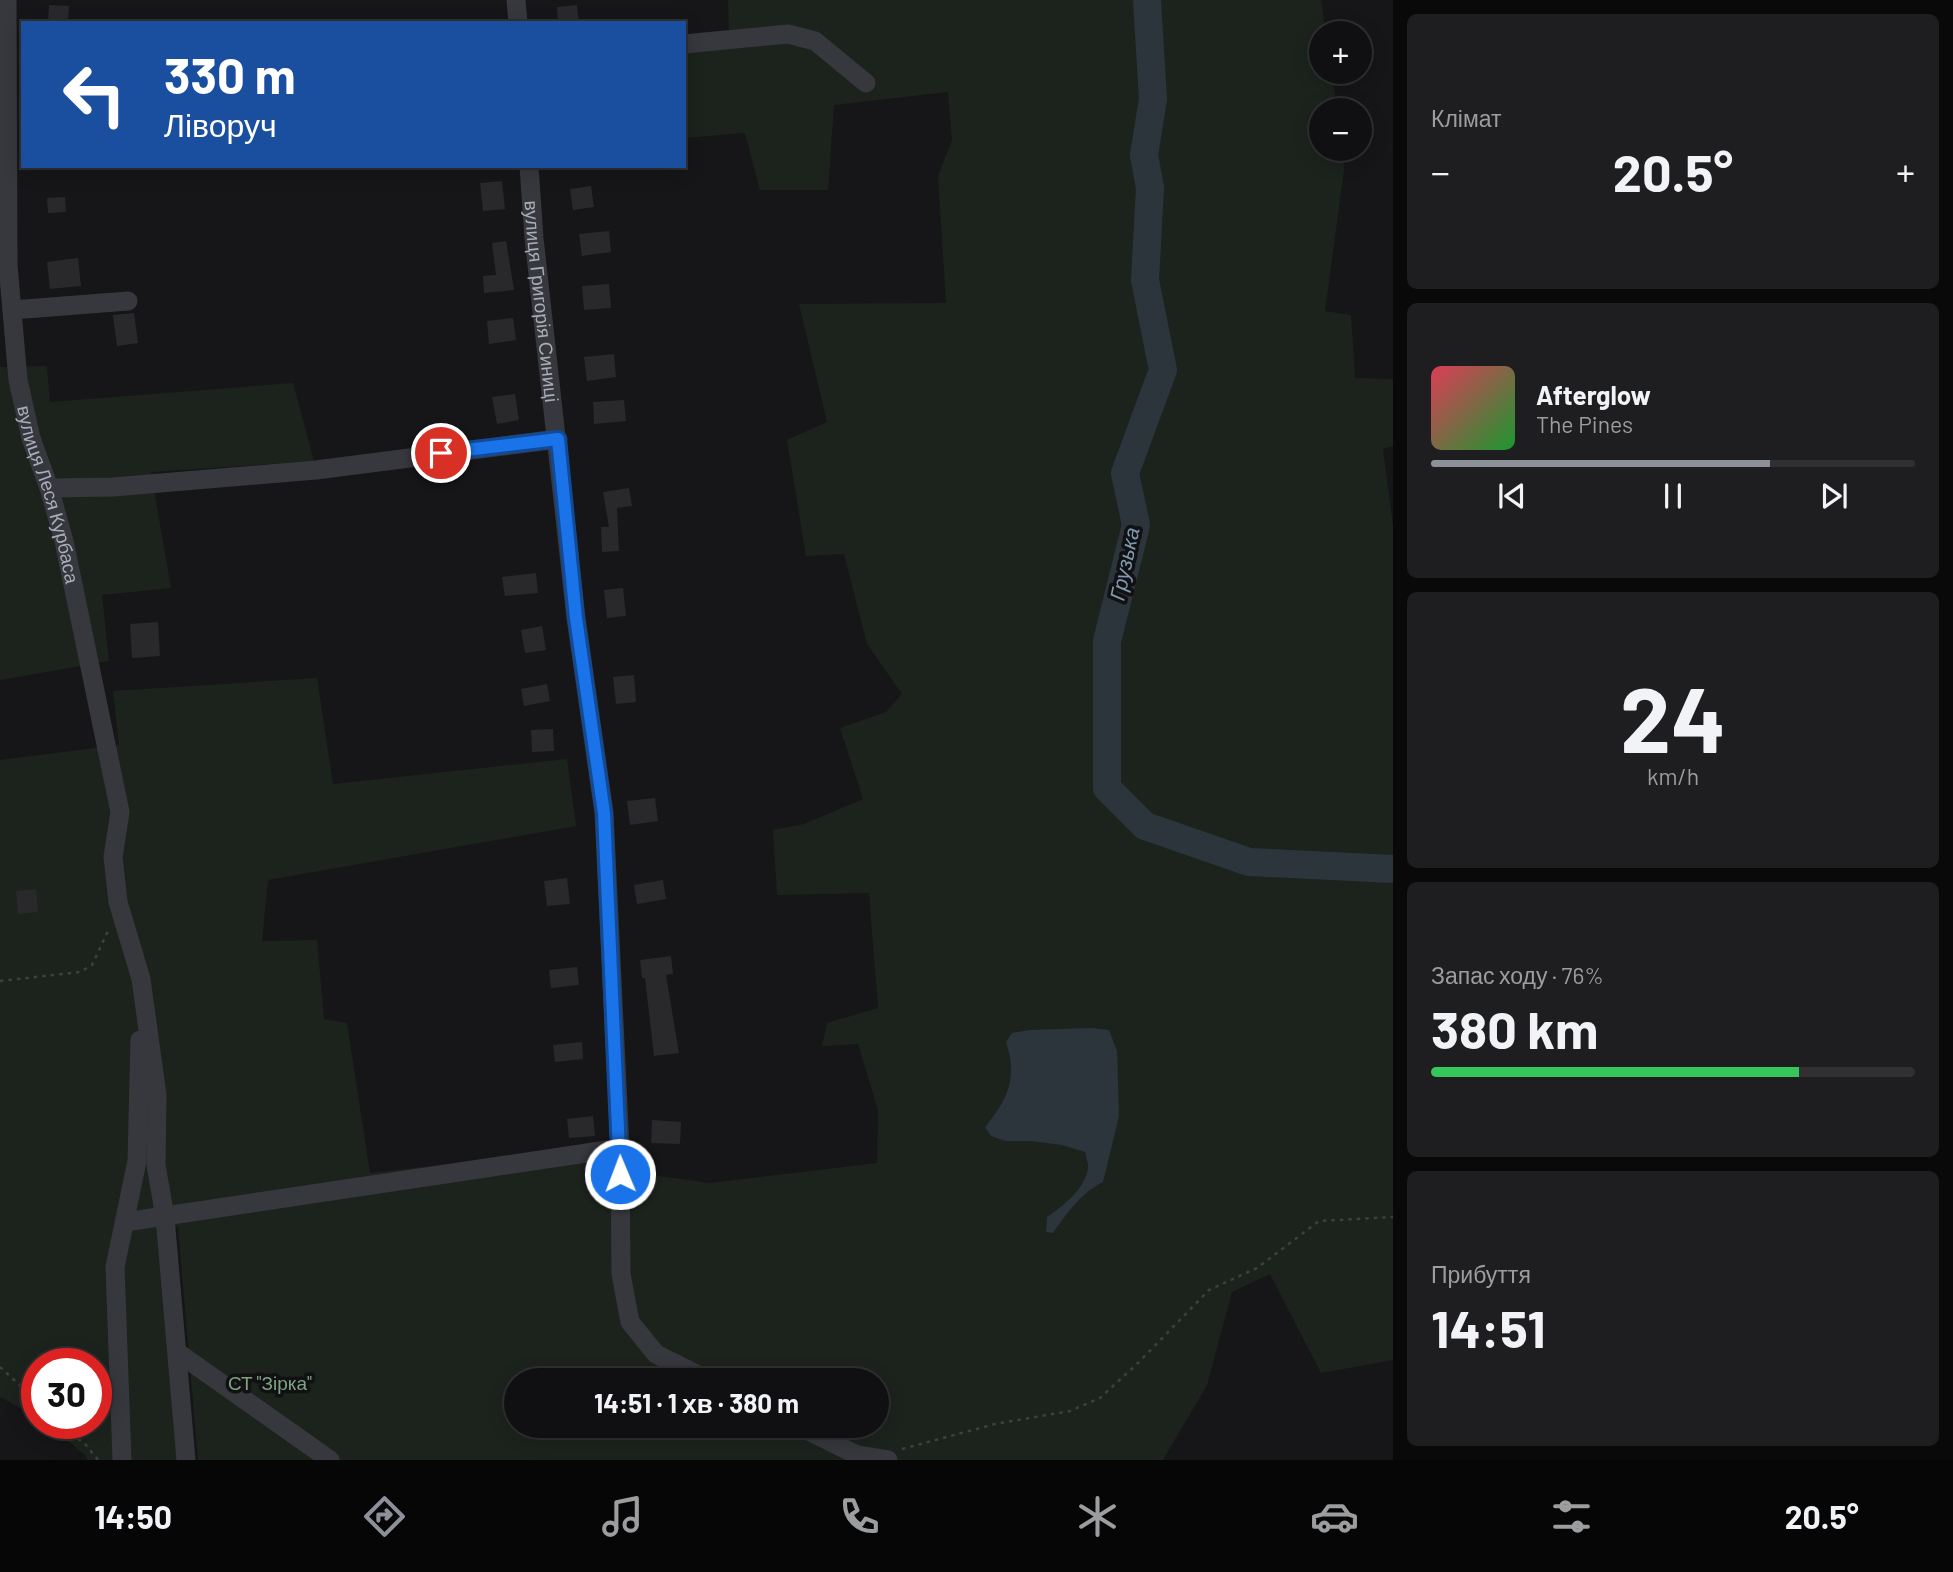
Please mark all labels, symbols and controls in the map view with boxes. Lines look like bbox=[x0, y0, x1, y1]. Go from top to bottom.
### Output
map controls bbox=[1309, 21, 1372, 161]
button: + bbox=[1309, 21, 1372, 84]
text: 330 m bbox=[164, 45, 296, 104]
icon: left bbox=[49, 49, 140, 140]
button: − bbox=[1309, 98, 1372, 161]
text: Клімат bbox=[1431, 104, 1502, 132]
text: Ліворуч bbox=[164, 105, 277, 143]
text: 20.5° bbox=[1613, 140, 1733, 202]
text: − bbox=[1431, 148, 1450, 194]
text: + bbox=[1896, 148, 1915, 194]
street label: вулиця Григорія Синиці bbox=[520, 200, 564, 403]
text: Afterglow bbox=[1536, 379, 1651, 410]
street label: вулиця Леся Курбаса bbox=[13, 403, 85, 586]
text: The Pines bbox=[1536, 410, 1633, 438]
pin bbox=[411, 423, 471, 483]
icon: arrive bbox=[422, 434, 460, 472]
icon: previous bbox=[1493, 477, 1531, 515]
icon: pause bbox=[1654, 477, 1692, 515]
icon: next bbox=[1815, 477, 1853, 515]
water label: Грузька bbox=[1104, 525, 1143, 603]
text: 24 bbox=[1620, 662, 1726, 771]
text: km/h bbox=[1647, 762, 1699, 790]
text: Запас ходу · 76% bbox=[1431, 961, 1604, 989]
text: 380 km bbox=[1431, 997, 1598, 1059]
position arrow bbox=[583, 1137, 657, 1211]
text: Прибуття bbox=[1431, 1260, 1531, 1288]
text: 14:51 bbox=[1431, 1296, 1546, 1358]
speed limit sign: 30 bbox=[21, 1348, 112, 1439]
park label: СТ "Зірка" bbox=[228, 1371, 312, 1394]
text: 14:51 · 1 хв · 380 m bbox=[594, 1387, 799, 1418]
icon: directions bbox=[360, 1492, 409, 1541]
icon: music bbox=[598, 1492, 647, 1541]
icon: phone bbox=[835, 1492, 884, 1541]
icon: climate bbox=[1073, 1492, 1122, 1541]
icon: car bbox=[1310, 1492, 1359, 1541]
icon: filters bbox=[1547, 1492, 1596, 1541]
text: 14:50 bbox=[94, 1497, 172, 1535]
text: 20.5° bbox=[1785, 1497, 1859, 1535]

